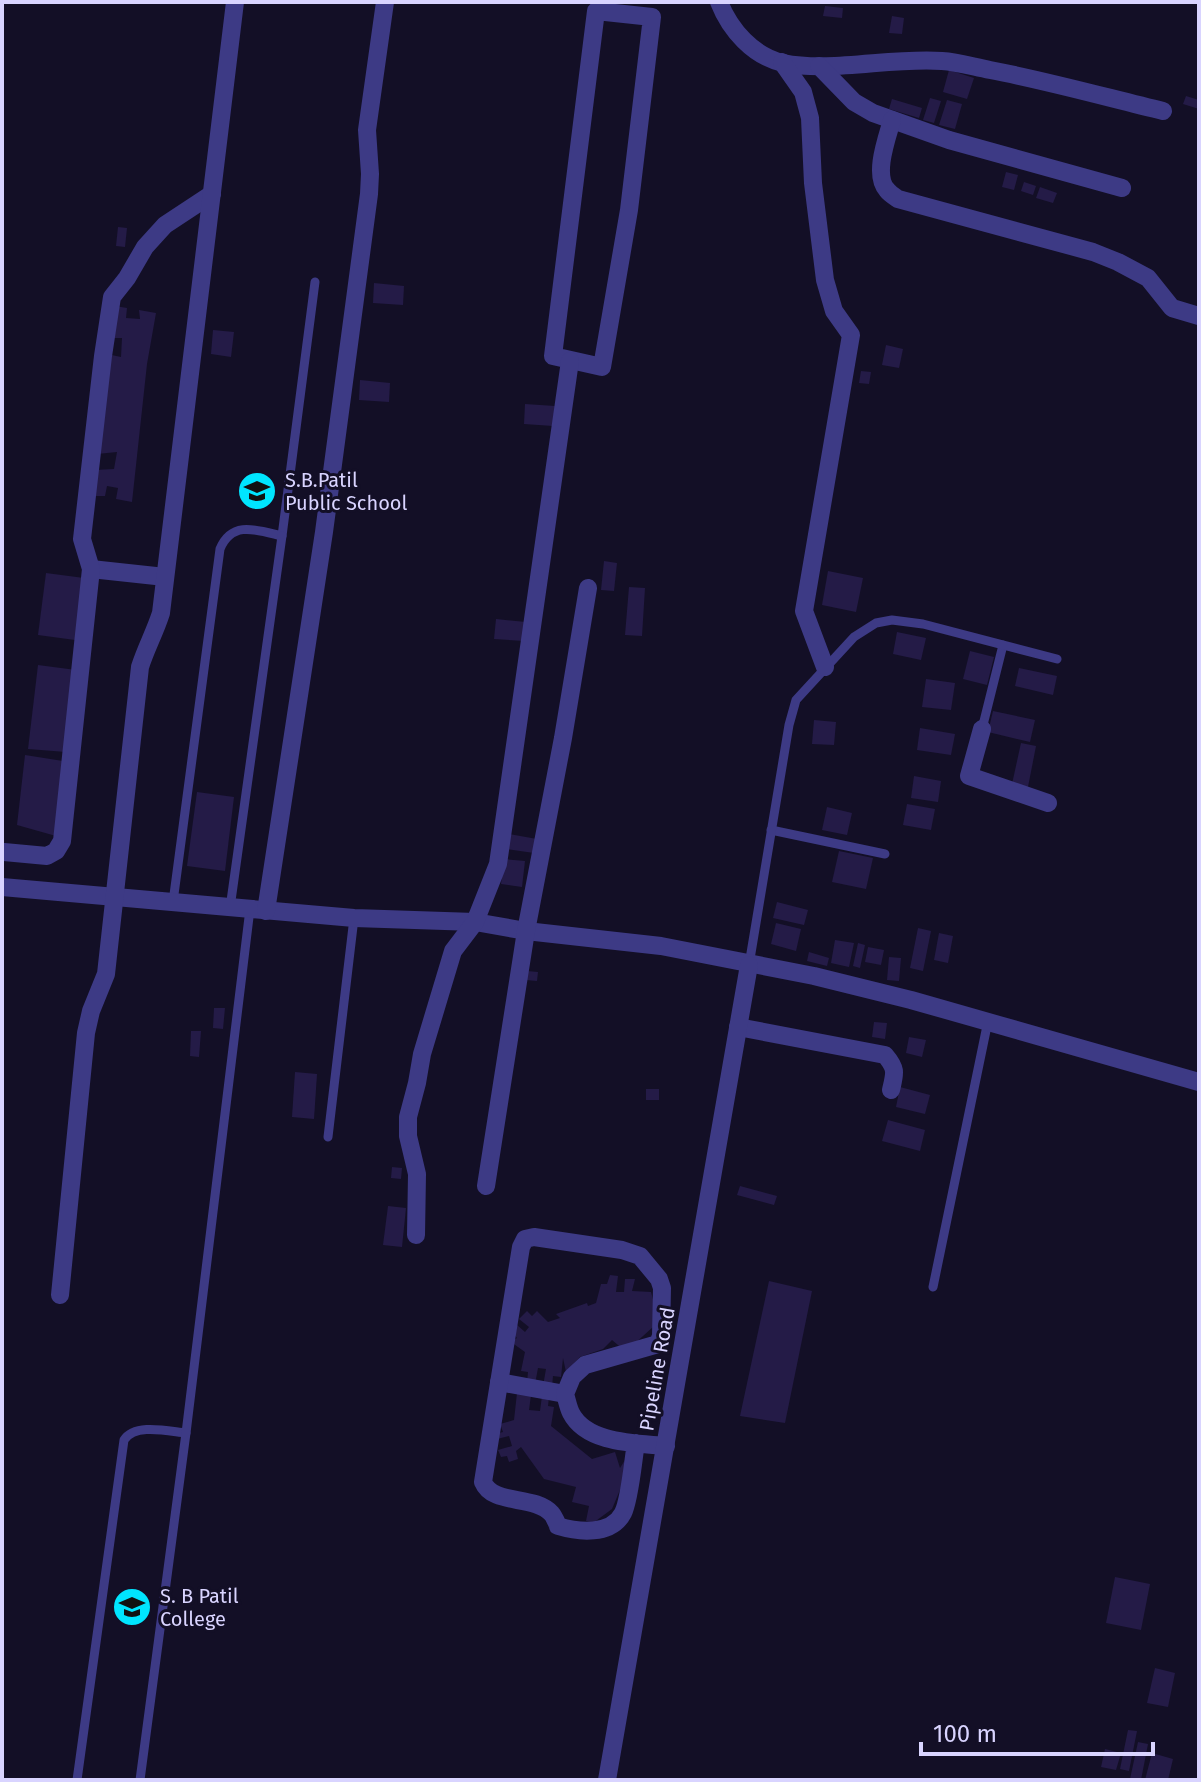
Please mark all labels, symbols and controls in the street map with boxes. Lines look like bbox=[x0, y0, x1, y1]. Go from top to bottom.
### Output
place label: S.B.Patil Public School bbox=[285, 468, 407, 515]
school or university icon: S.B.Patil Public School bbox=[236, 470, 278, 512]
street label: Pipeline Road bbox=[634, 1305, 680, 1433]
place label: S. B Patil College bbox=[160, 1584, 239, 1631]
school or university icon: S. B Patil College bbox=[111, 1586, 153, 1628]
scale bar bbox=[921, 1706, 1153, 1756]
text: 100 m bbox=[933, 1720, 997, 1748]

